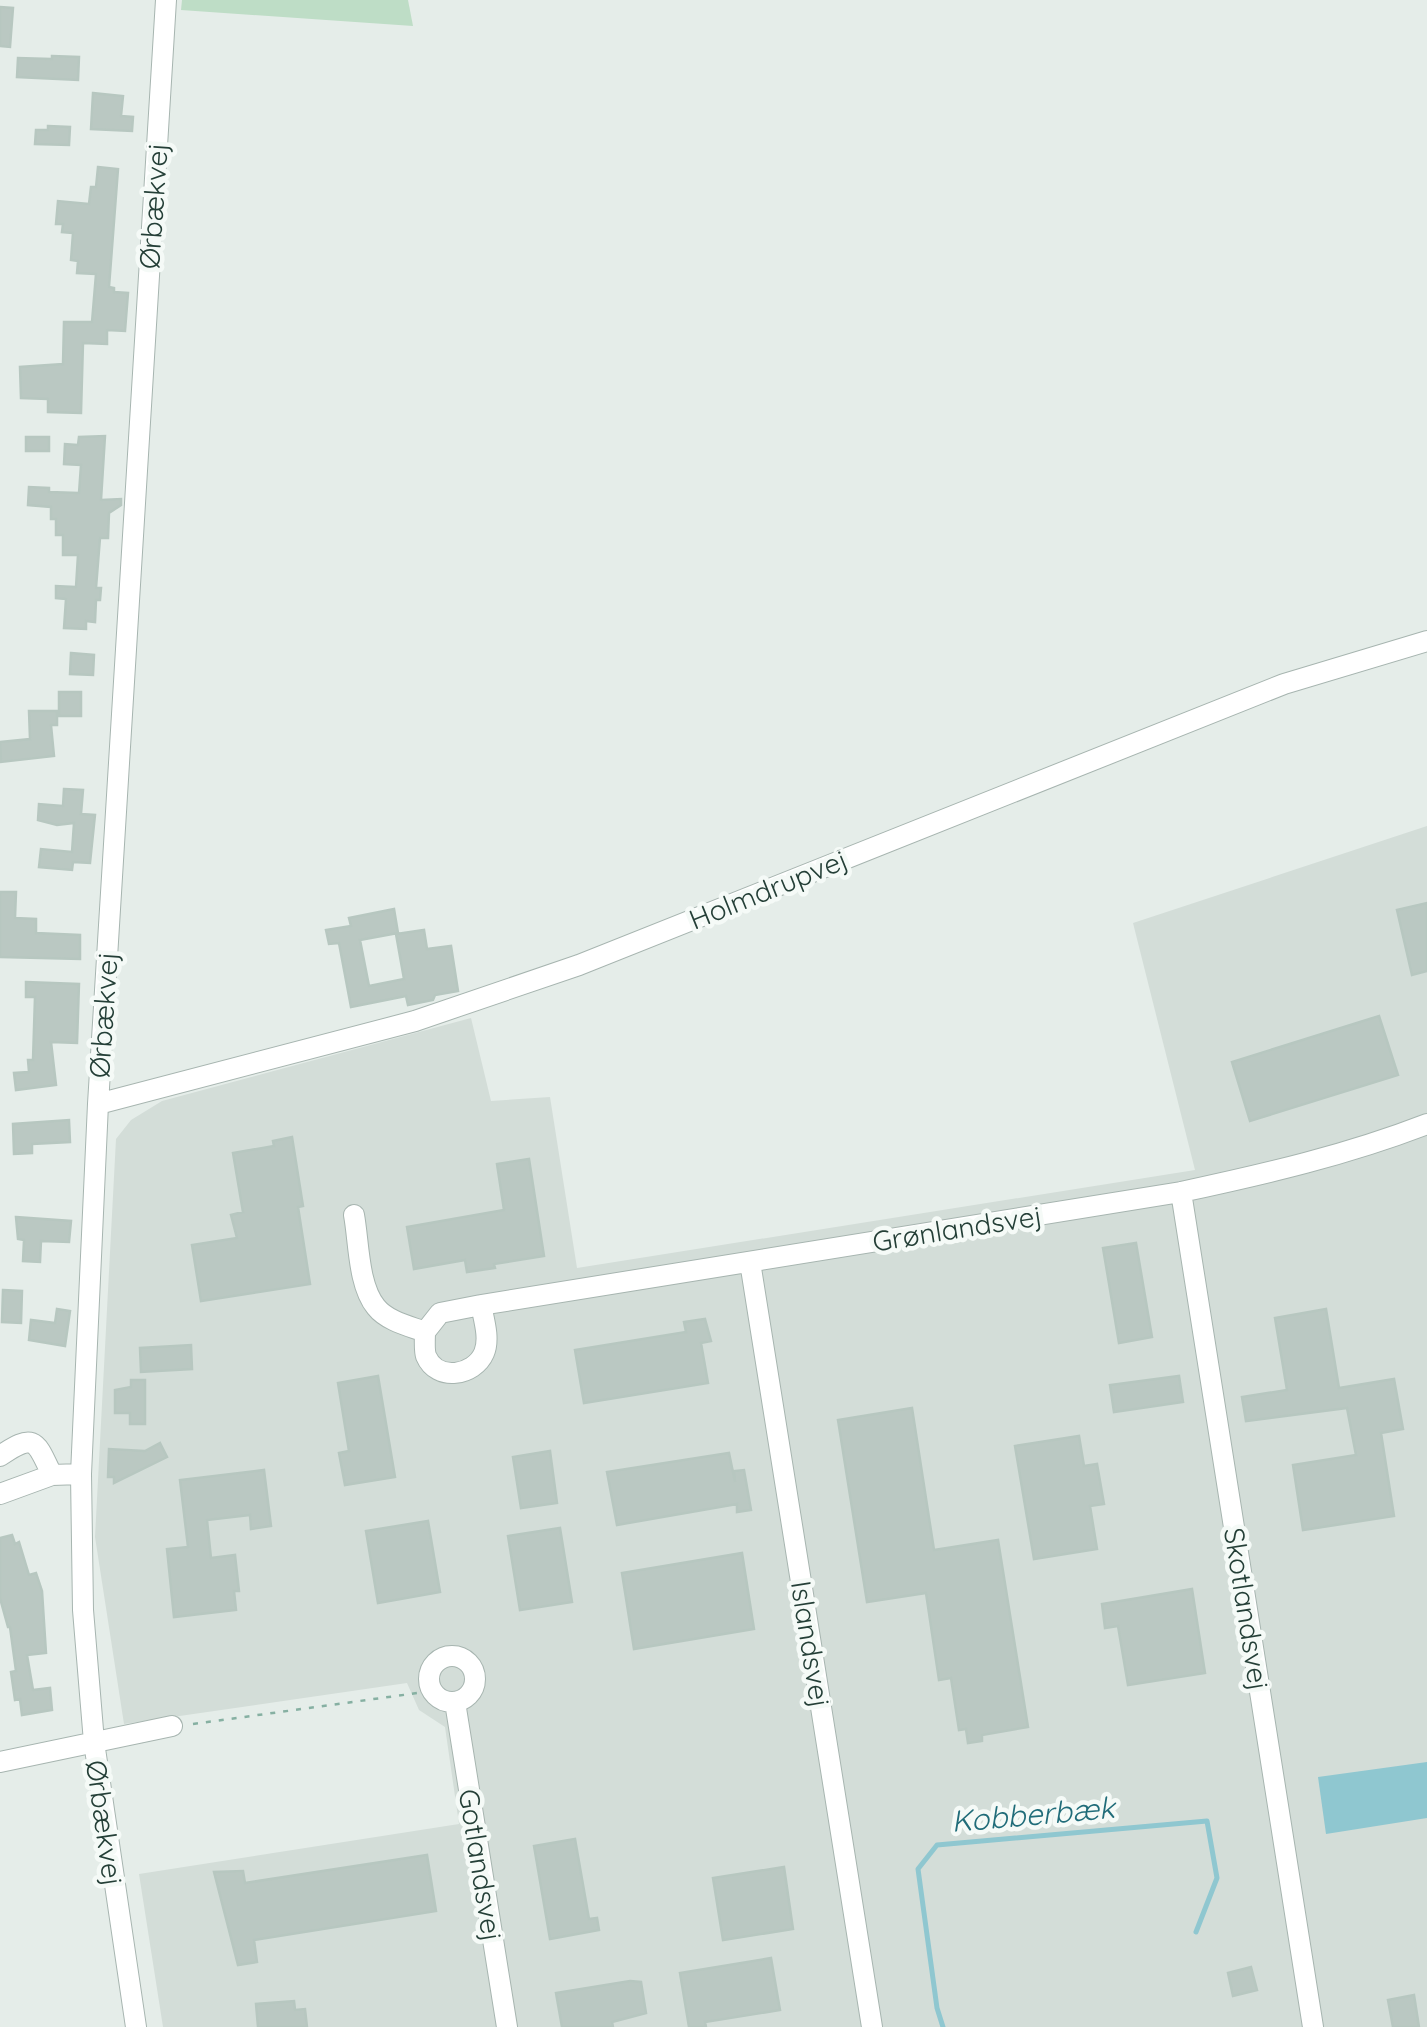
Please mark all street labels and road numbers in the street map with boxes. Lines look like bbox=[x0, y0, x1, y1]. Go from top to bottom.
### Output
street label: Ørbækvej bbox=[131, 142, 175, 270]
street label: Holmdrupvej bbox=[684, 841, 852, 937]
street label: Ørbækvej bbox=[81, 951, 125, 1079]
street label: Grønlandsvej bbox=[870, 1197, 1044, 1259]
street label: Skotlandsvej bbox=[1217, 1525, 1277, 1693]
street label: Islandsvej bbox=[784, 1578, 838, 1710]
street label: Ørbækvej bbox=[79, 1758, 131, 1888]
street label: Gotlandsvej bbox=[452, 1786, 510, 1944]

